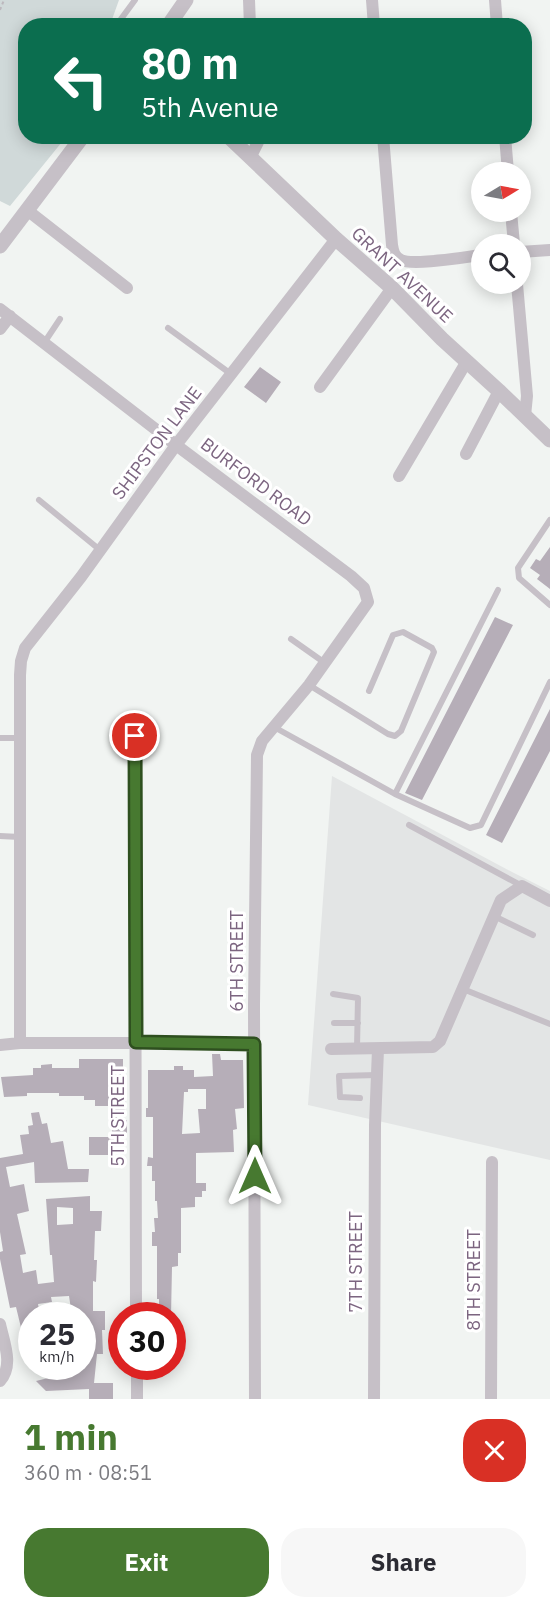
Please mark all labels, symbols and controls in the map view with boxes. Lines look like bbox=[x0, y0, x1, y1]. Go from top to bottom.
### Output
text: 80 m bbox=[141, 36, 239, 91]
icon: left bbox=[42, 42, 120, 120]
text: 5th Avenue bbox=[141, 89, 279, 124]
north arrow bbox=[471, 162, 531, 222]
map controls bbox=[471, 162, 531, 294]
street label: GRANT AVENUE bbox=[347, 222, 458, 328]
button: search bbox=[471, 234, 531, 294]
street label: SHIPSTON LANE bbox=[107, 382, 206, 504]
street label: BURFORD ROAD bbox=[196, 432, 316, 531]
pin bbox=[109, 710, 160, 761]
icon: arrive bbox=[118, 719, 151, 752]
street label: 6TH STREET bbox=[225, 910, 248, 1012]
street label: 5TH STREET bbox=[106, 1065, 129, 1167]
position arrow bbox=[223, 1144, 287, 1208]
street label: 7TH STREET bbox=[344, 1211, 367, 1313]
street label: 8TH STREET bbox=[462, 1229, 485, 1331]
speed limit sign: 30 bbox=[108, 1302, 186, 1380]
text: 25 bbox=[39, 1314, 75, 1353]
text: km/h bbox=[39, 1347, 75, 1366]
text: 1 min bbox=[24, 1413, 118, 1460]
button: close bbox=[463, 1419, 526, 1482]
text: 360 m · 08:51 bbox=[24, 1459, 152, 1486]
button: Exit bbox=[24, 1528, 269, 1597]
button: Share bbox=[281, 1528, 526, 1597]

